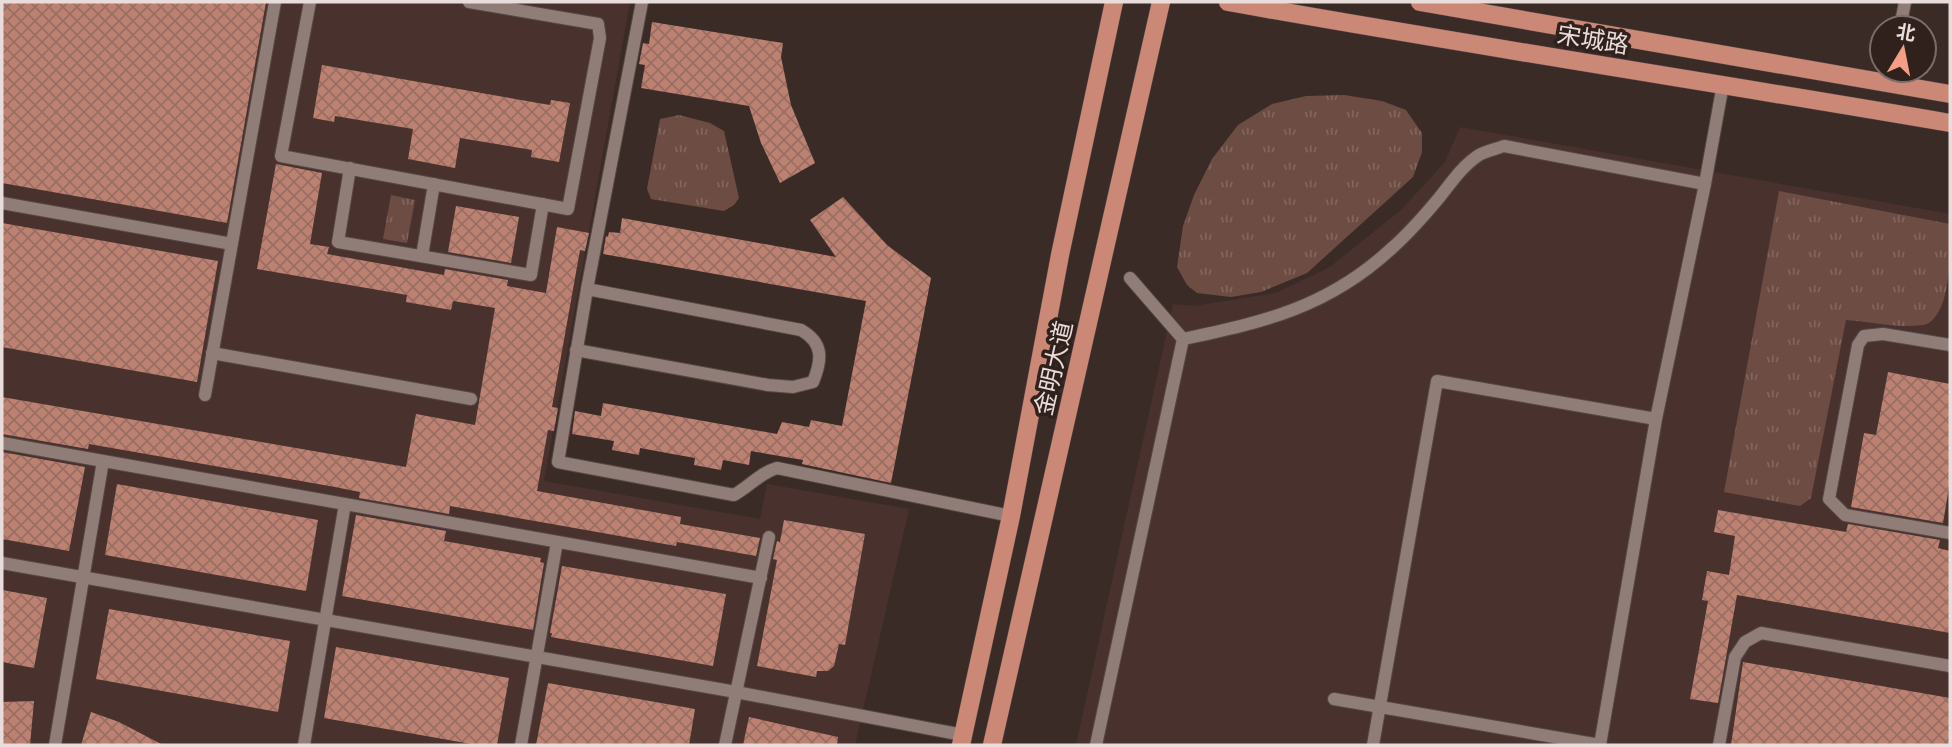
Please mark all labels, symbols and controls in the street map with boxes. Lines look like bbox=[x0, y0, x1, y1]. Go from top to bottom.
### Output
north arrow bbox=[1868, 14, 1938, 84]
street label: 宋城路 bbox=[1555, 18, 1631, 60]
text: 北 bbox=[1895, 19, 1917, 46]
street label: 金明大道 bbox=[1027, 318, 1079, 418]

